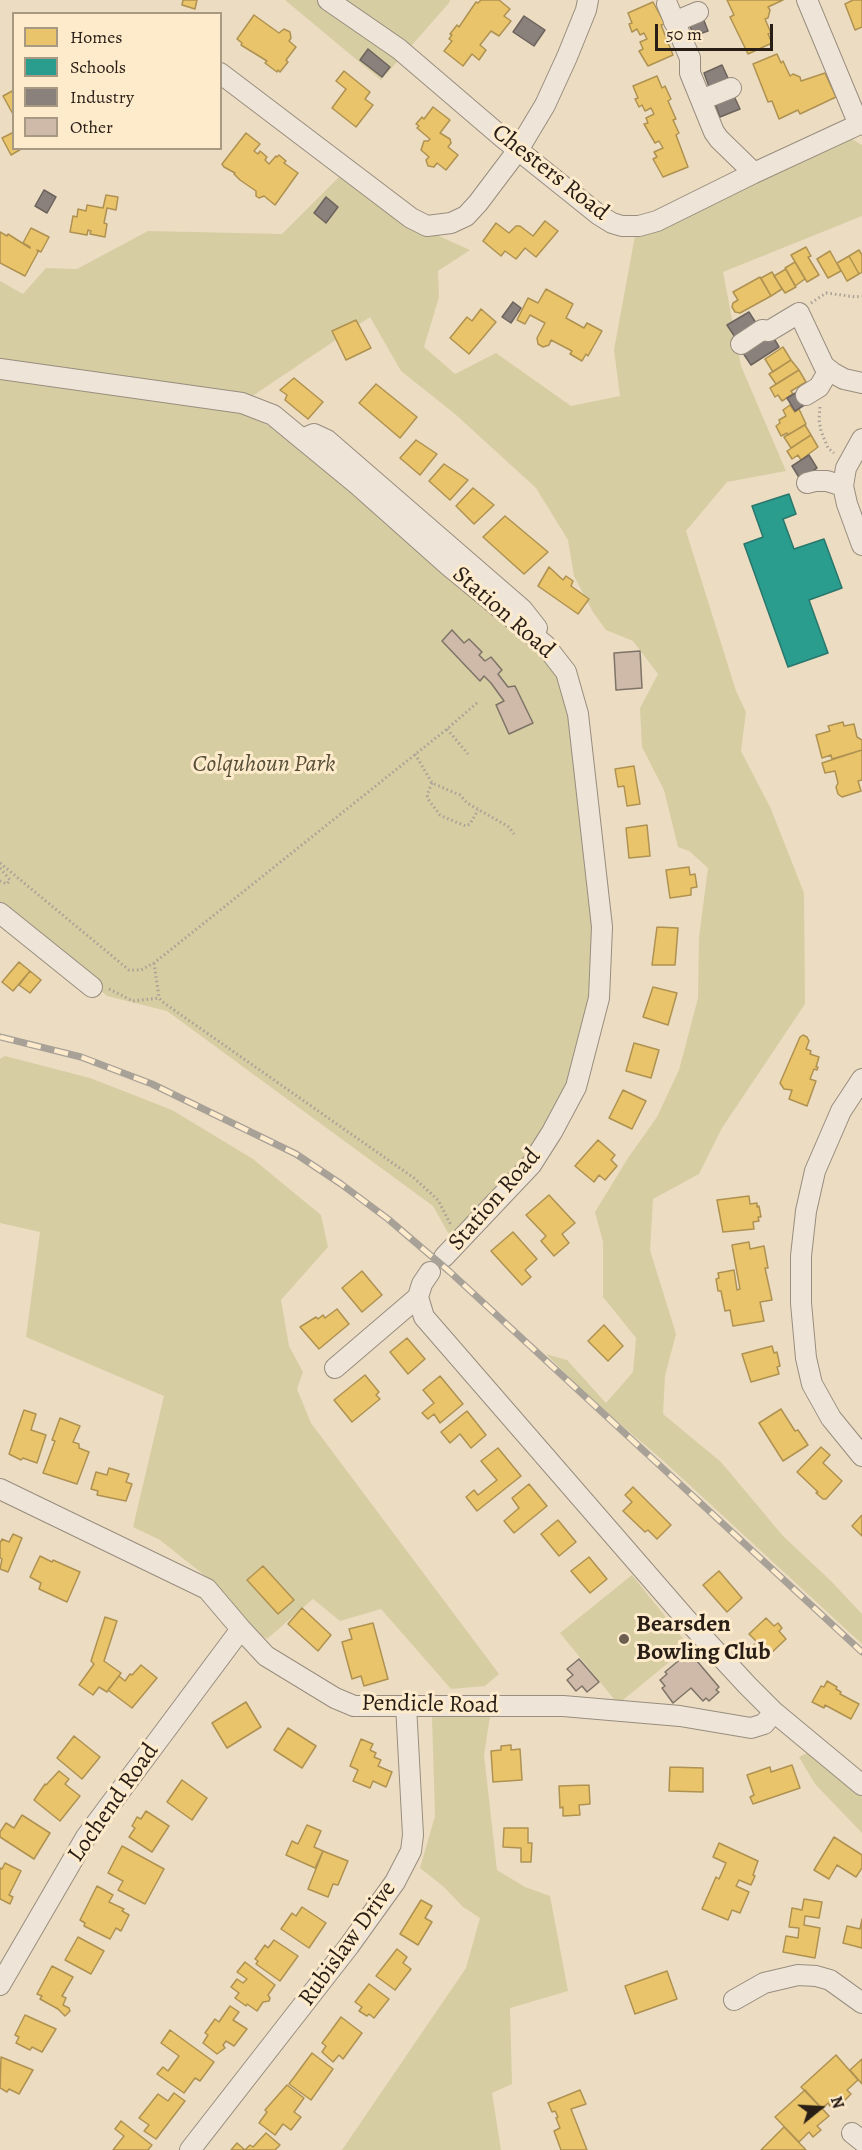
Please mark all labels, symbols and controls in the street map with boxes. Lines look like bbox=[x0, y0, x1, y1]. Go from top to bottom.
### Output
legend bbox=[12, 12, 222, 150]
scale bar bbox=[658, 12, 776, 50]
text: 50 m bbox=[666, 22, 702, 46]
text: Homes bbox=[70, 25, 122, 49]
text: Schools bbox=[70, 55, 126, 79]
text: Industry bbox=[70, 85, 134, 109]
text: Other bbox=[70, 115, 113, 139]
street label: Chesters Road bbox=[486, 118, 614, 228]
street label: Station Road bbox=[446, 561, 560, 665]
park label: Colquhoun Park bbox=[193, 751, 335, 779]
street label: Station Road bbox=[443, 1143, 547, 1257]
place label: Bearsden Bowling Club bbox=[636, 1611, 771, 1667]
marker: Bearsden Bowling Club bbox=[617, 1632, 631, 1646]
street label: Pendicle Road bbox=[361, 1689, 499, 1721]
street label: Lochend Road bbox=[62, 1738, 166, 1868]
street label: Rubislaw Drive bbox=[293, 1876, 403, 2012]
north arrow bbox=[790, 2078, 850, 2138]
text: N bbox=[825, 2093, 849, 2111]

